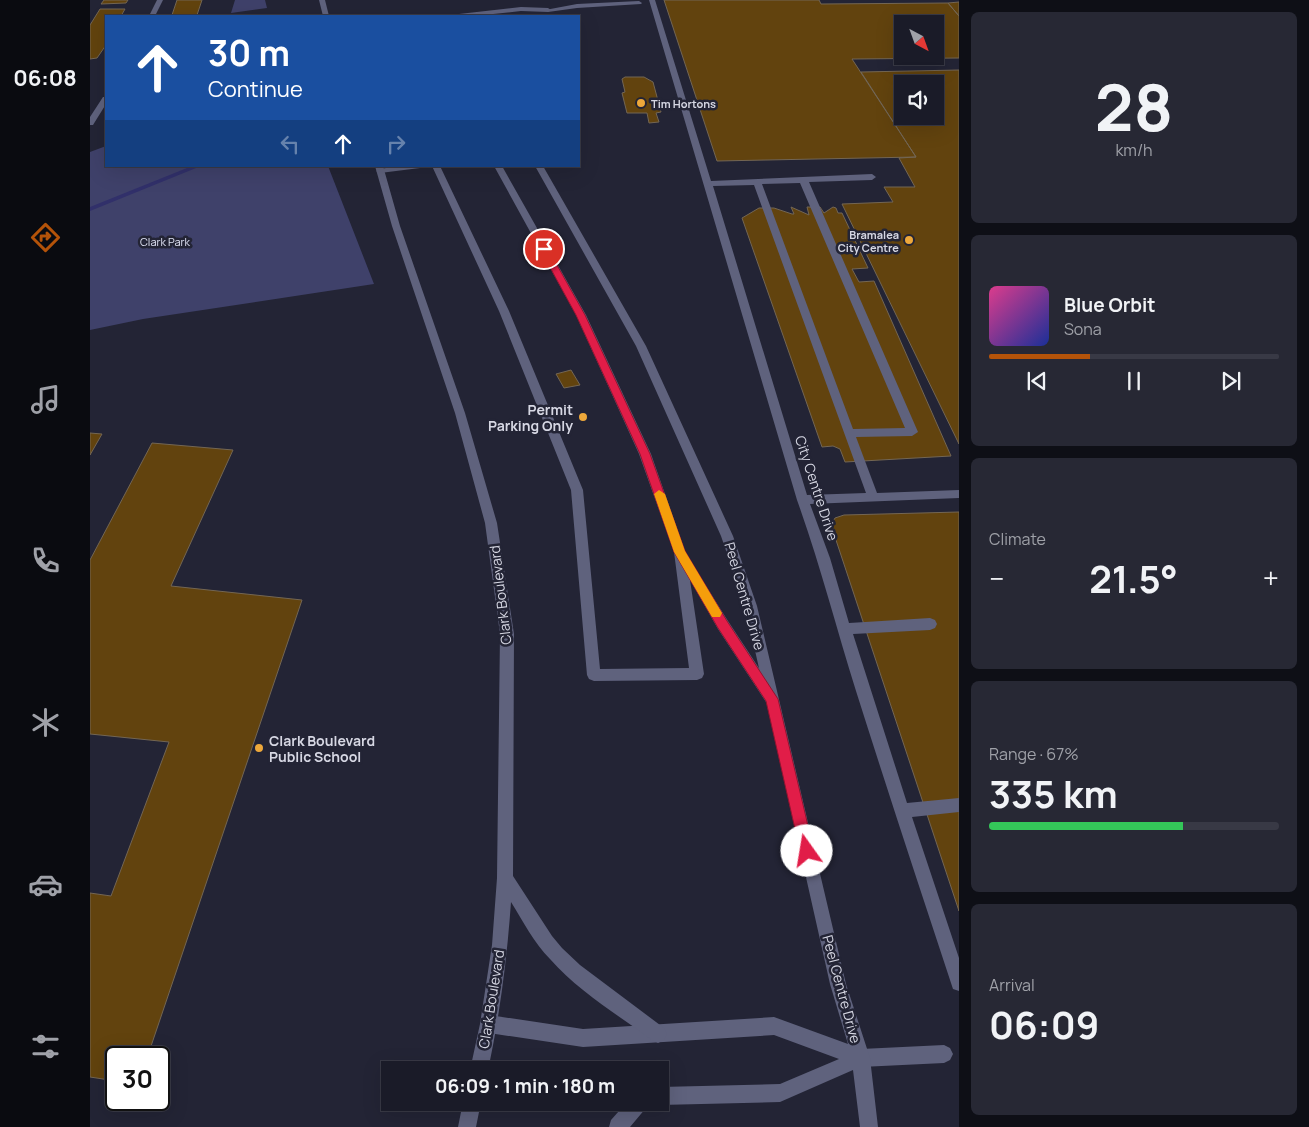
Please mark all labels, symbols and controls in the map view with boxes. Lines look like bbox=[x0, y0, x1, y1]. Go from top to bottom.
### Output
north arrow bbox=[894, 15, 944, 65]
map controls bbox=[894, 15, 944, 125]
text: 30 m bbox=[208, 29, 290, 77]
icon: ahead bbox=[125, 35, 190, 100]
text: 28 bbox=[1095, 62, 1173, 151]
text: 06:08 bbox=[13, 63, 77, 93]
text: Continue bbox=[208, 74, 303, 104]
button: sound bbox=[894, 75, 944, 125]
place label: Tim Hortons bbox=[651, 96, 716, 111]
marker: Tim Hortons bbox=[635, 97, 647, 109]
icon: left bbox=[276, 130, 304, 158]
icon: ahead bbox=[329, 130, 357, 158]
icon: right bbox=[382, 130, 410, 158]
text: km/h bbox=[1115, 139, 1153, 161]
icon: directions bbox=[28, 220, 63, 255]
place label: Bramalea City Centre bbox=[838, 227, 899, 255]
pin bbox=[523, 228, 565, 270]
park label: Clark Park bbox=[140, 234, 191, 249]
marker: Bramalea City Centre bbox=[903, 234, 915, 246]
icon: arrive bbox=[530, 235, 558, 263]
text: Blue Orbit bbox=[1064, 292, 1156, 318]
text: Sona bbox=[1064, 318, 1102, 340]
icon: previous bbox=[1023, 367, 1051, 395]
icon: pause bbox=[1120, 367, 1148, 395]
icon: next bbox=[1217, 367, 1245, 395]
icon: music bbox=[28, 382, 63, 417]
place label: Permit Parking Only bbox=[488, 400, 573, 435]
marker: Permit Parking Only bbox=[577, 411, 589, 423]
street label: City Centre Drive bbox=[791, 433, 843, 543]
text: Climate bbox=[989, 528, 1046, 550]
street label: Peel Centre Drive bbox=[721, 540, 769, 652]
icon: phone bbox=[28, 543, 63, 578]
street label: Clark Boulevard bbox=[484, 544, 516, 646]
text: 21.5° bbox=[1089, 552, 1178, 604]
text: − bbox=[989, 559, 1004, 597]
text: + bbox=[1263, 559, 1279, 597]
icon: climate bbox=[28, 705, 63, 740]
place label: Clark Boulevard Public School bbox=[269, 731, 375, 766]
marker: Clark Boulevard Public School bbox=[253, 742, 265, 754]
text: Range · 67% bbox=[989, 743, 1079, 765]
text: 335 km bbox=[989, 767, 1118, 819]
position arrow bbox=[780, 824, 832, 876]
icon: car bbox=[28, 867, 63, 902]
street label: Peel Centre Drive bbox=[818, 933, 866, 1045]
street label: Clark Boulevard bbox=[474, 948, 508, 1050]
text: Arrival bbox=[989, 974, 1035, 996]
text: 06:09 bbox=[989, 998, 1099, 1050]
icon: filters bbox=[28, 1029, 63, 1064]
speed limit sign: 30 bbox=[105, 1046, 170, 1111]
text: 06:09 · 1 min · 180 m bbox=[435, 1073, 615, 1099]

